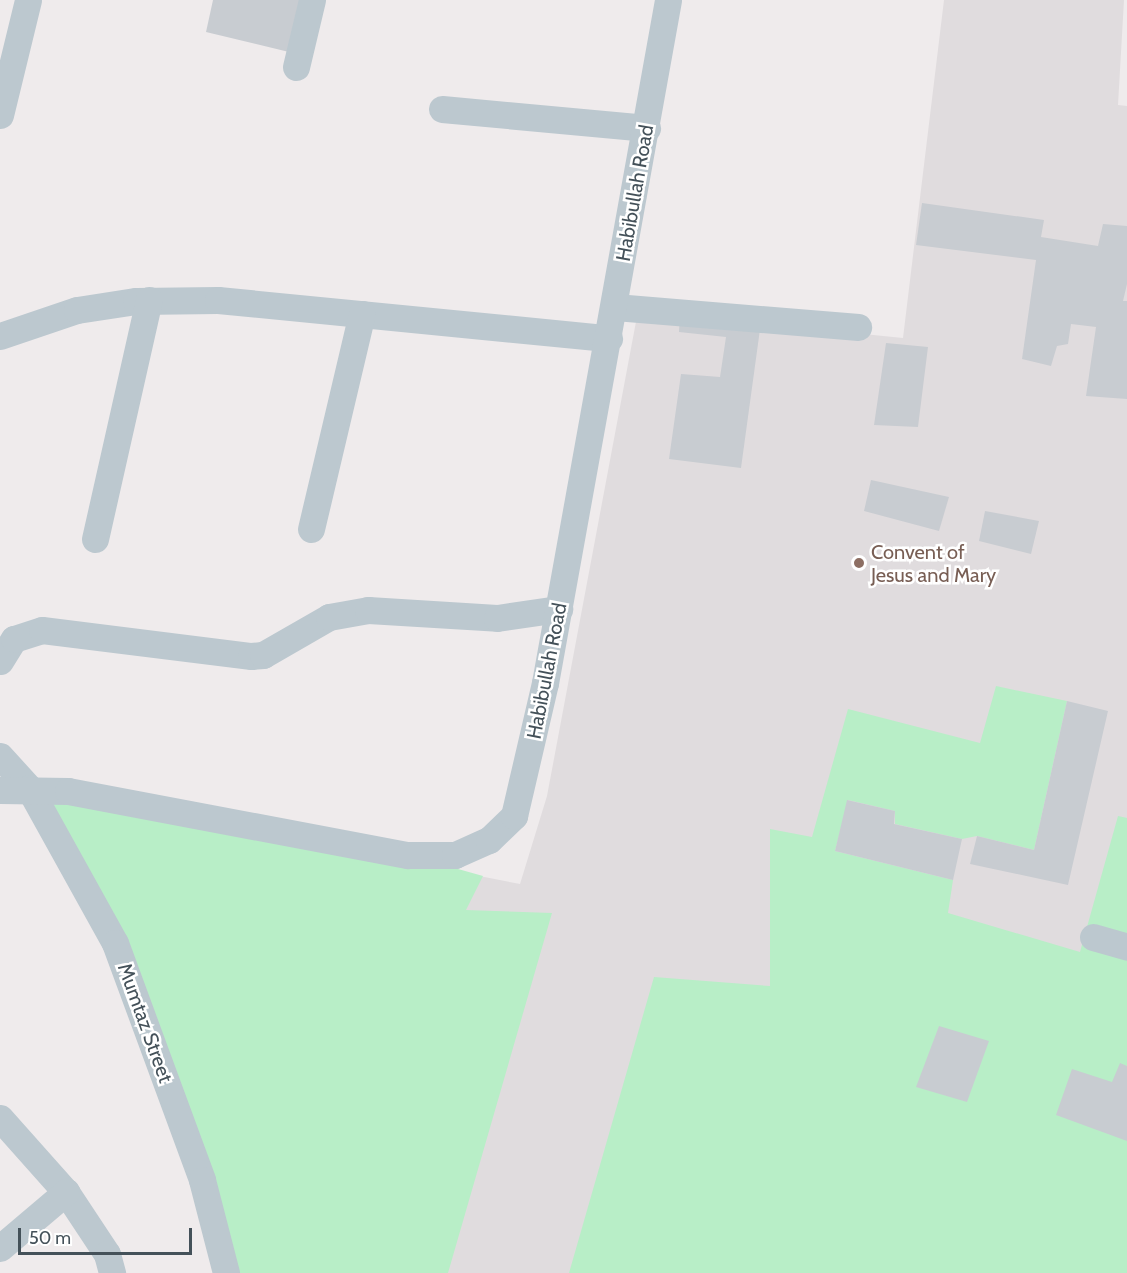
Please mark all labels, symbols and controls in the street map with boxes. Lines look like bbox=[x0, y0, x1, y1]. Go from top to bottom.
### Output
street label: Habibullah Road bbox=[611, 123, 659, 263]
place label: Convent of Jesus and Mary bbox=[871, 540, 996, 587]
marker: Convent of Jesus and Mary bbox=[852, 556, 866, 570]
street label: Habibullah Road bbox=[522, 601, 572, 741]
street label: Mumtaz Street bbox=[112, 960, 178, 1086]
scale bar bbox=[21, 1216, 195, 1254]
text: 50 m bbox=[29, 1227, 71, 1249]

